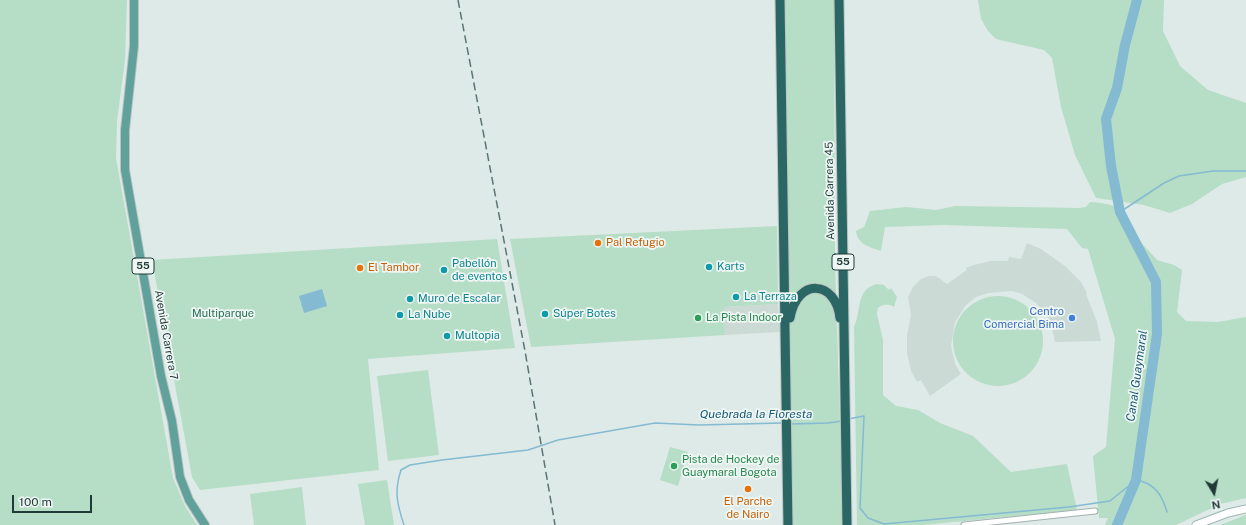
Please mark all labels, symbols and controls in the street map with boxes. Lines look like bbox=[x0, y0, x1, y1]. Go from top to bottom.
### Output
street label: Avenida Carrera 45 bbox=[823, 142, 837, 240]
place label: Pal Refugio bbox=[606, 236, 665, 250]
marker: Pal Refugio bbox=[593, 238, 603, 248]
road number: 55 bbox=[832, 254, 854, 270]
place label: Pabellón de eventos bbox=[452, 257, 507, 283]
road number: 55 bbox=[132, 258, 154, 274]
place label: Karts bbox=[717, 260, 744, 274]
place label: El Tambor bbox=[368, 261, 419, 275]
marker: Karts bbox=[704, 262, 714, 272]
marker: El Tambor bbox=[355, 263, 365, 273]
marker: Pabellón de eventos bbox=[439, 265, 449, 275]
street label: Avenida Carrera 7 bbox=[152, 289, 180, 381]
place label: La Terraza bbox=[744, 290, 797, 304]
place label: Muro de Escalar bbox=[418, 292, 501, 306]
marker: La Terraza bbox=[731, 292, 741, 302]
marker: Muro de Escalar bbox=[405, 294, 415, 304]
place label: Centro Comercial Bima bbox=[984, 305, 1064, 331]
park label: Multiparque bbox=[192, 307, 254, 321]
place label: Súper Botes bbox=[553, 307, 616, 321]
place label: La Nube bbox=[408, 308, 450, 322]
marker: Súper Botes bbox=[540, 309, 550, 319]
marker: La Nube bbox=[395, 310, 405, 320]
place label: La Pista Indoor bbox=[706, 311, 782, 325]
marker: La Pista Indoor bbox=[693, 313, 703, 323]
marker: Centro Comercial Bima bbox=[1067, 313, 1077, 323]
place label: Multopia bbox=[455, 329, 500, 343]
water label: Canal Guaymaral bbox=[1123, 329, 1151, 423]
marker: Multopia bbox=[442, 331, 452, 341]
water label: Quebrada la Floresta bbox=[700, 407, 812, 421]
place label: Pista de Hockey de Guaymaral Bogota bbox=[682, 453, 780, 479]
marker: Pista de Hockey de Guaymaral Bogota bbox=[669, 461, 679, 471]
north arrow bbox=[1194, 473, 1234, 513]
marker: El Parche de Nairo bbox=[743, 484, 753, 494]
scale bar bbox=[14, 487, 94, 513]
text: 100 m bbox=[19, 495, 52, 509]
place label: El Parche de Nairo bbox=[724, 495, 772, 521]
text: N bbox=[1211, 498, 1221, 511]

